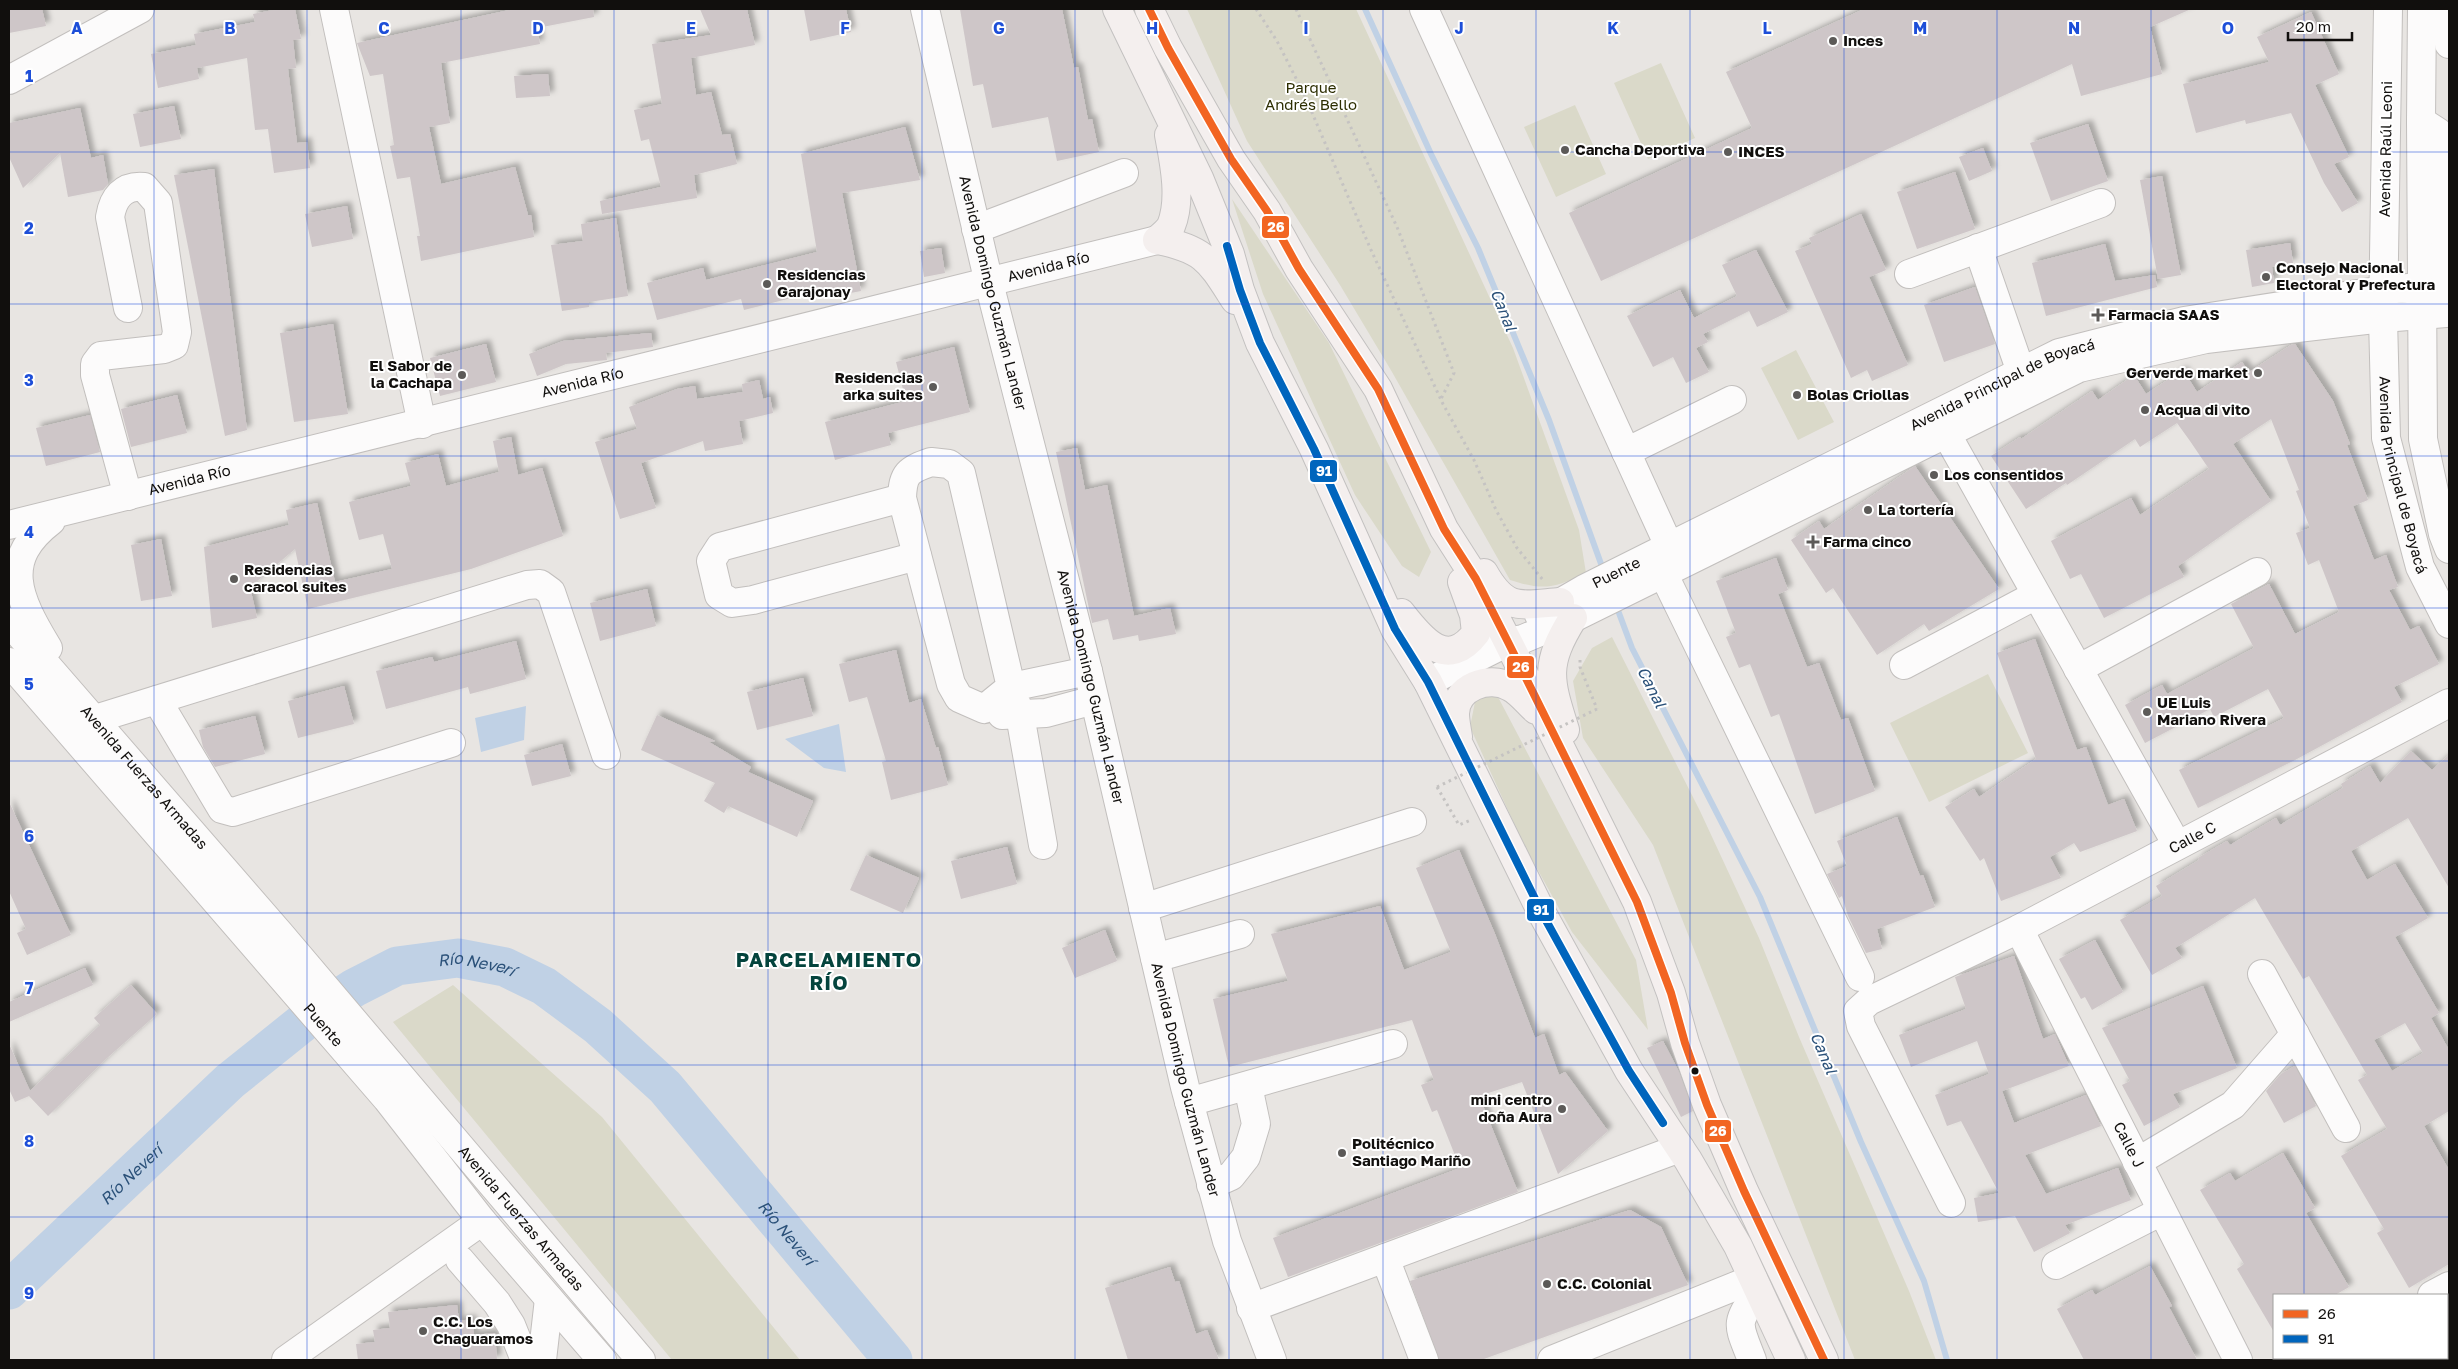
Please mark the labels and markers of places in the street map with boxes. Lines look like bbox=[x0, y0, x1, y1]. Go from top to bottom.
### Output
place label: Inces bbox=[1843, 31, 1883, 49]
marker: Inces bbox=[1827, 35, 1839, 47]
place label: Cancha Deportiva bbox=[1575, 140, 1705, 158]
place label: INCES bbox=[1738, 142, 1785, 160]
marker: Cancha Deportiva bbox=[1559, 144, 1571, 156]
marker: INCES bbox=[1722, 146, 1734, 158]
place label: Consejo Nacional Electoral y Prefectura bbox=[2276, 258, 2436, 293]
place label: Residencias Garajonay bbox=[777, 265, 866, 300]
marker: Consejo Nacional Electoral y Prefectura bbox=[2260, 271, 2272, 283]
marker: Residencias Garajonay bbox=[761, 278, 773, 290]
place label: Farmacia SAAS bbox=[2108, 305, 2220, 323]
marker: Farmacia SAAS bbox=[2092, 309, 2104, 321]
place label: El Sabor de la Cachapa bbox=[369, 356, 452, 391]
place label: Gerverde market bbox=[2126, 363, 2248, 381]
marker: Gerverde market bbox=[2252, 367, 2264, 379]
place label: Residencias arka suites bbox=[834, 368, 923, 403]
marker: El Sabor de la Cachapa bbox=[456, 369, 468, 381]
marker: Residencias arka suites bbox=[927, 381, 939, 393]
place label: Bolas Criollas bbox=[1807, 385, 1909, 403]
marker: Bolas Criollas bbox=[1791, 389, 1803, 401]
place label: Acqua di vito bbox=[2155, 400, 2250, 418]
marker: Acqua di vito bbox=[2139, 404, 2151, 416]
place label: Los consentidos bbox=[1944, 465, 2063, 483]
marker: Los consentidos bbox=[1928, 469, 1940, 481]
place label: La tortería bbox=[1878, 500, 1954, 518]
marker: La tortería bbox=[1862, 504, 1874, 516]
place label: Farma cinco bbox=[1823, 532, 1911, 550]
marker: Farma cinco bbox=[1807, 536, 1819, 548]
place label: Residencias caracol suites bbox=[244, 560, 347, 595]
marker: Residencias caracol suites bbox=[228, 573, 240, 585]
place label: UE Luis Mariano Rivera bbox=[2157, 693, 2266, 728]
marker: UE Luis Mariano Rivera bbox=[2141, 706, 2153, 718]
unlabelled marker bbox=[1690, 1066, 1700, 1076]
place label: mini centro doña Aura bbox=[1471, 1090, 1552, 1125]
marker: mini centro doña Aura bbox=[1556, 1103, 1568, 1115]
place label: Politécnico Santiago Mariño bbox=[1352, 1134, 1471, 1169]
marker: Politécnico Santiago Mariño bbox=[1336, 1147, 1348, 1159]
place label: C.C. Colonial bbox=[1557, 1274, 1651, 1292]
marker: C.C. Colonial bbox=[1541, 1278, 1553, 1290]
place label: C.C. Los Chaguaramos bbox=[433, 1312, 533, 1347]
marker: C.C. Los Chaguaramos bbox=[417, 1325, 429, 1337]

